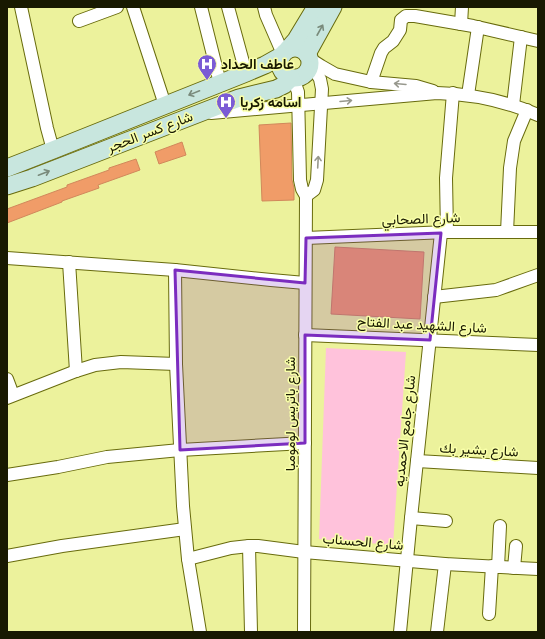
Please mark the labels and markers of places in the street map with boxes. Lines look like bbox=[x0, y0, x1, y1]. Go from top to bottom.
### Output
hospital icon: عاطف الحداد bbox=[196, 53, 218, 81]
place label: عاطف الحداد bbox=[221, 55, 294, 74]
hospital icon: اسامه زكريا bbox=[215, 91, 237, 119]
place label: اسامه زكريا bbox=[240, 93, 302, 112]

